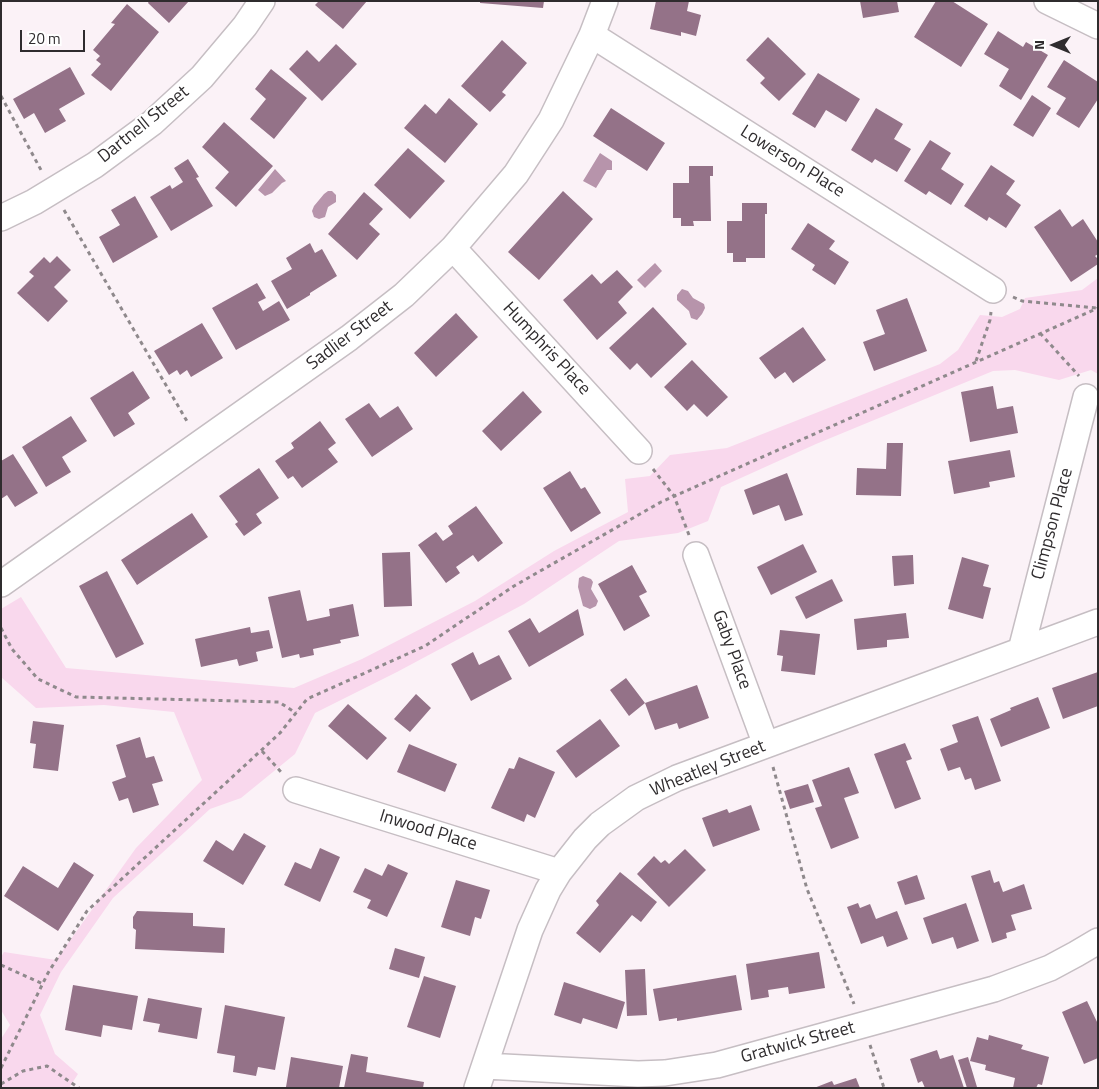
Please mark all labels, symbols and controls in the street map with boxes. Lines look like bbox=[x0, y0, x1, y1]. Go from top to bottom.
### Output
scale bar bbox=[22, 20, 88, 52]
north arrow bbox=[1029, 20, 1079, 70]
text: 20 m bbox=[28, 27, 61, 50]
text: N bbox=[1028, 40, 1049, 50]
street label: Dartnell Street bbox=[94, 82, 194, 168]
street label: Lowerson Place bbox=[736, 121, 848, 203]
street label: Sadlier Street bbox=[303, 297, 397, 375]
street label: Humphris Place bbox=[497, 298, 595, 400]
street label: Climpson Place bbox=[1028, 466, 1078, 582]
street label: Gaby Place bbox=[707, 607, 755, 693]
street label: Wheatley Street bbox=[647, 736, 769, 802]
street label: Inwood Place bbox=[377, 806, 479, 856]
street label: Gratwick Street bbox=[739, 1017, 857, 1069]

